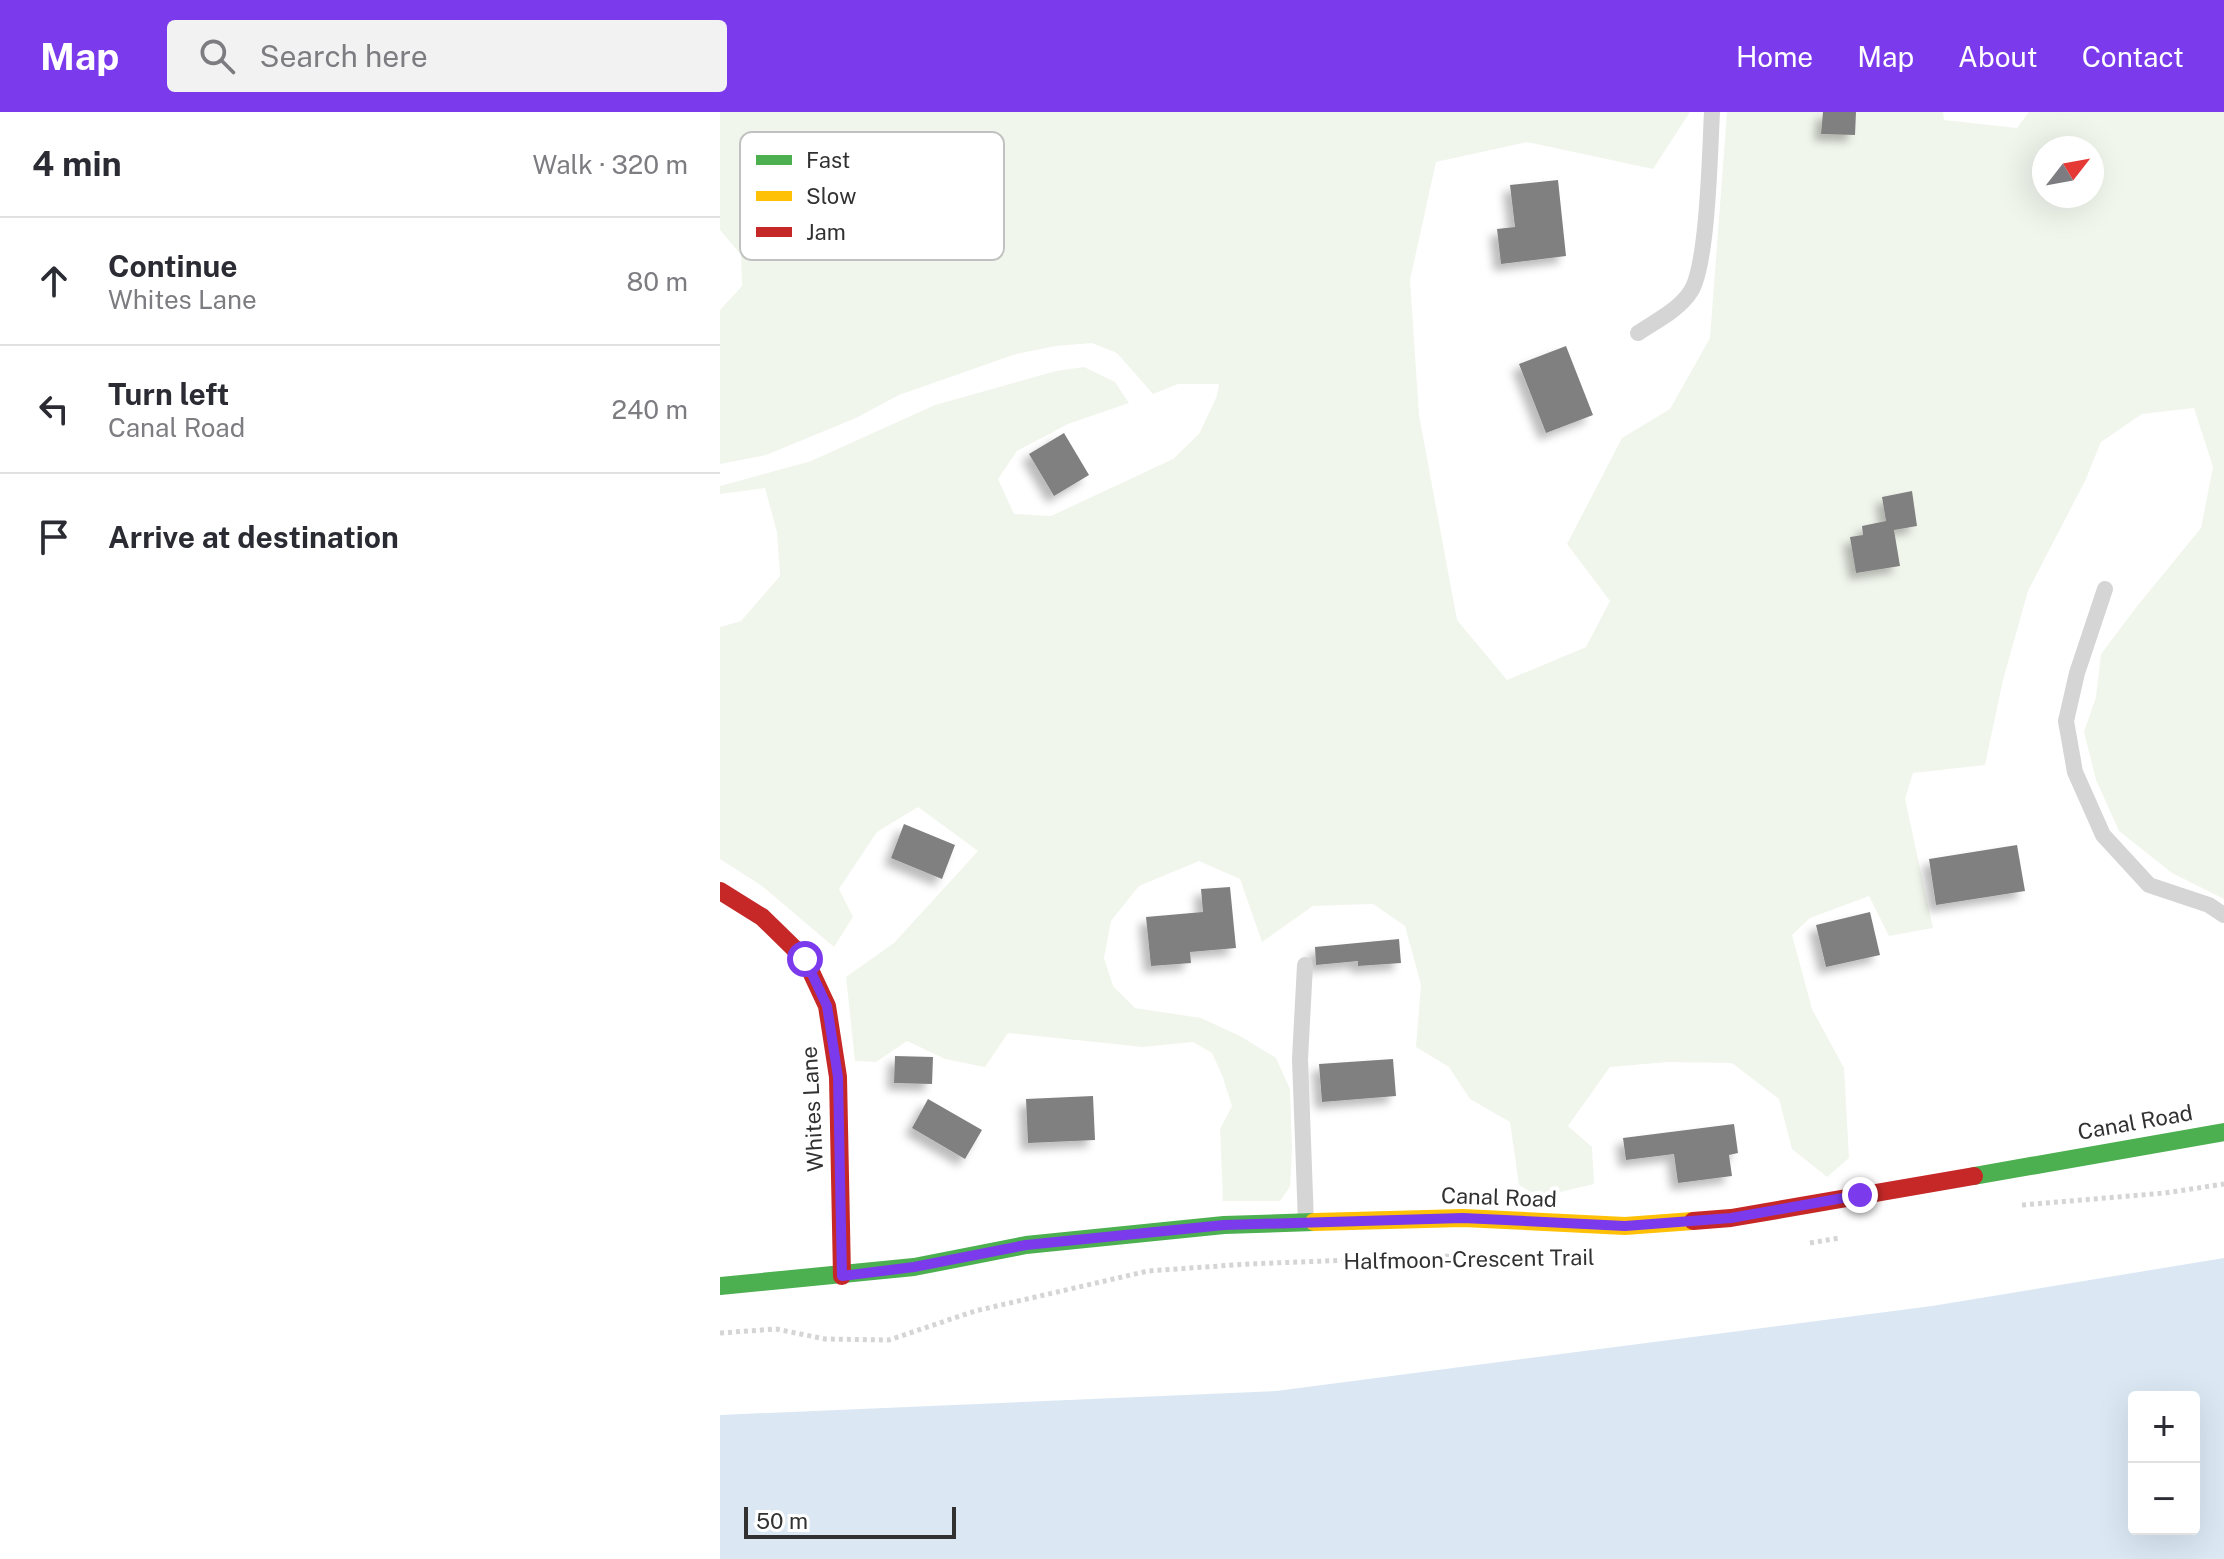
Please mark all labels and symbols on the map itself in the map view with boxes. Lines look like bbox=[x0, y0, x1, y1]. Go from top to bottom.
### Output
legend bbox=[740, 132, 1004, 260]
north arrow bbox=[2032, 136, 2104, 208]
text: Fast bbox=[806, 147, 850, 173]
text: Slow bbox=[806, 183, 856, 209]
text: Jam bbox=[806, 219, 846, 245]
route start bbox=[787, 941, 823, 977]
street label: Whites Lane bbox=[796, 1045, 828, 1173]
street label: Canal Road bbox=[2076, 1099, 2194, 1145]
route end bbox=[1842, 1177, 1878, 1213]
street label: Canal Road bbox=[1441, 1182, 1557, 1212]
street label: Halfmoon-Crescent Trail bbox=[1343, 1244, 1595, 1274]
scale bar bbox=[744, 1503, 956, 1539]

